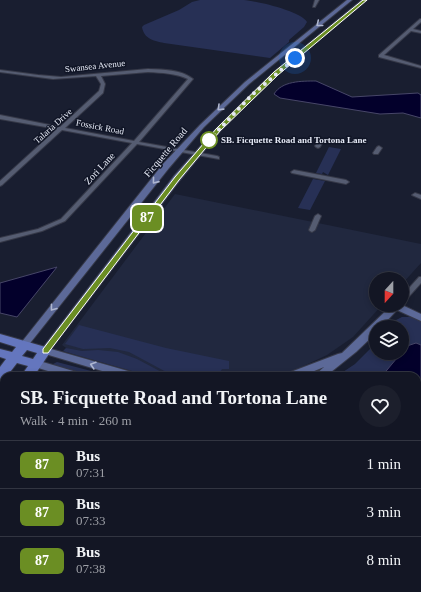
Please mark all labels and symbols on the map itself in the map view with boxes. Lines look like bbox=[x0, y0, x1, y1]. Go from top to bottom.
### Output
one-way arrow bbox=[317, 20, 324, 27]
your location bbox=[285, 48, 305, 68]
street label: Swansea Avenue bbox=[64, 58, 126, 74]
one-way arrow bbox=[217, 103, 225, 111]
street label: Talaria Drive bbox=[32, 106, 74, 146]
street label: Fossick Road bbox=[75, 117, 125, 137]
street label: Ficquette Road bbox=[142, 125, 189, 179]
marker: SB. Ficquette Road and Tortona Lane bbox=[200, 131, 218, 149]
place label: SB. Ficquette Road and Tortona Lane bbox=[221, 135, 367, 145]
street label: Zori Lane bbox=[82, 150, 117, 187]
one-way arrow bbox=[152, 177, 159, 184]
line badge: 87 bbox=[129, 205, 165, 231]
north arrow bbox=[369, 272, 409, 312]
one-way arrow bbox=[51, 303, 58, 310]
one-way arrow bbox=[90, 361, 97, 370]

